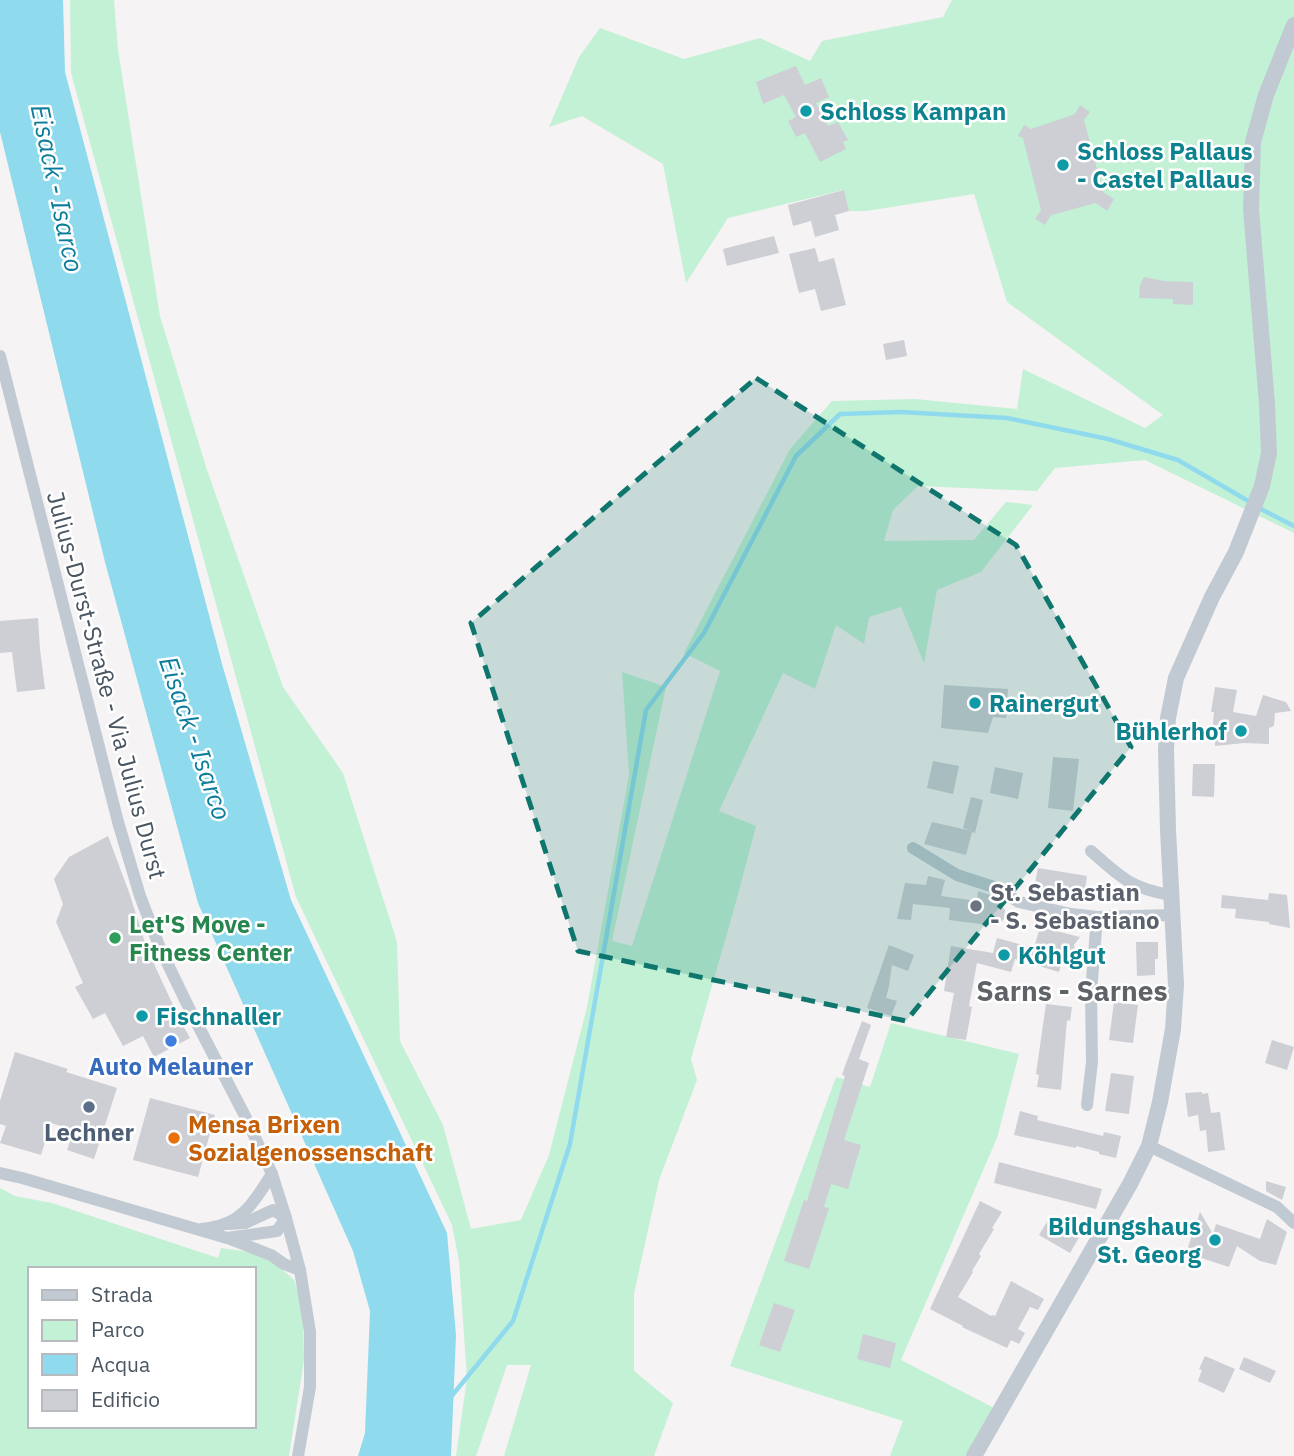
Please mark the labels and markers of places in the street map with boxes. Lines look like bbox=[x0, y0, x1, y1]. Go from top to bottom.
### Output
place label: Schloss Kampan bbox=[820, 95, 1006, 127]
marker: Schloss Kampan bbox=[798, 103, 814, 119]
place label: Schloss Pallaus - Castel Pallaus bbox=[1077, 135, 1253, 195]
marker: Schloss Pallaus - Castel Pallaus bbox=[1055, 157, 1071, 173]
place label: Rainergut bbox=[989, 687, 1099, 719]
marker: Rainergut bbox=[967, 695, 983, 711]
place label: Bühlerhof bbox=[1116, 715, 1227, 747]
marker: Bühlerhof bbox=[1233, 723, 1249, 739]
place label: St. Sebastian - S. Sebastiano bbox=[990, 876, 1160, 936]
marker: St. Sebastian - S. Sebastiano bbox=[968, 898, 984, 914]
place label: Let'S Move - Fitness Center bbox=[129, 908, 293, 968]
marker: Let'S Move - Fitness Center bbox=[107, 930, 123, 946]
place label: Köhlgut bbox=[1018, 939, 1106, 971]
marker: Köhlgut bbox=[996, 947, 1012, 963]
place label: Fischnaller bbox=[156, 1000, 282, 1032]
marker: Fischnaller bbox=[134, 1008, 150, 1024]
marker: Auto Melauner bbox=[163, 1033, 179, 1049]
place label: Auto Melauner bbox=[89, 1050, 254, 1082]
marker: Lechner bbox=[81, 1099, 97, 1115]
place label: Mensa Brixen Sozialgenossenschaft bbox=[188, 1108, 433, 1168]
place label: Lechner bbox=[44, 1116, 134, 1148]
marker: Mensa Brixen Sozialgenossenschaft bbox=[166, 1130, 182, 1146]
place label: Bildungshaus St. Georg bbox=[1048, 1210, 1202, 1270]
marker: Bildungshaus St. Georg bbox=[1207, 1232, 1223, 1248]

